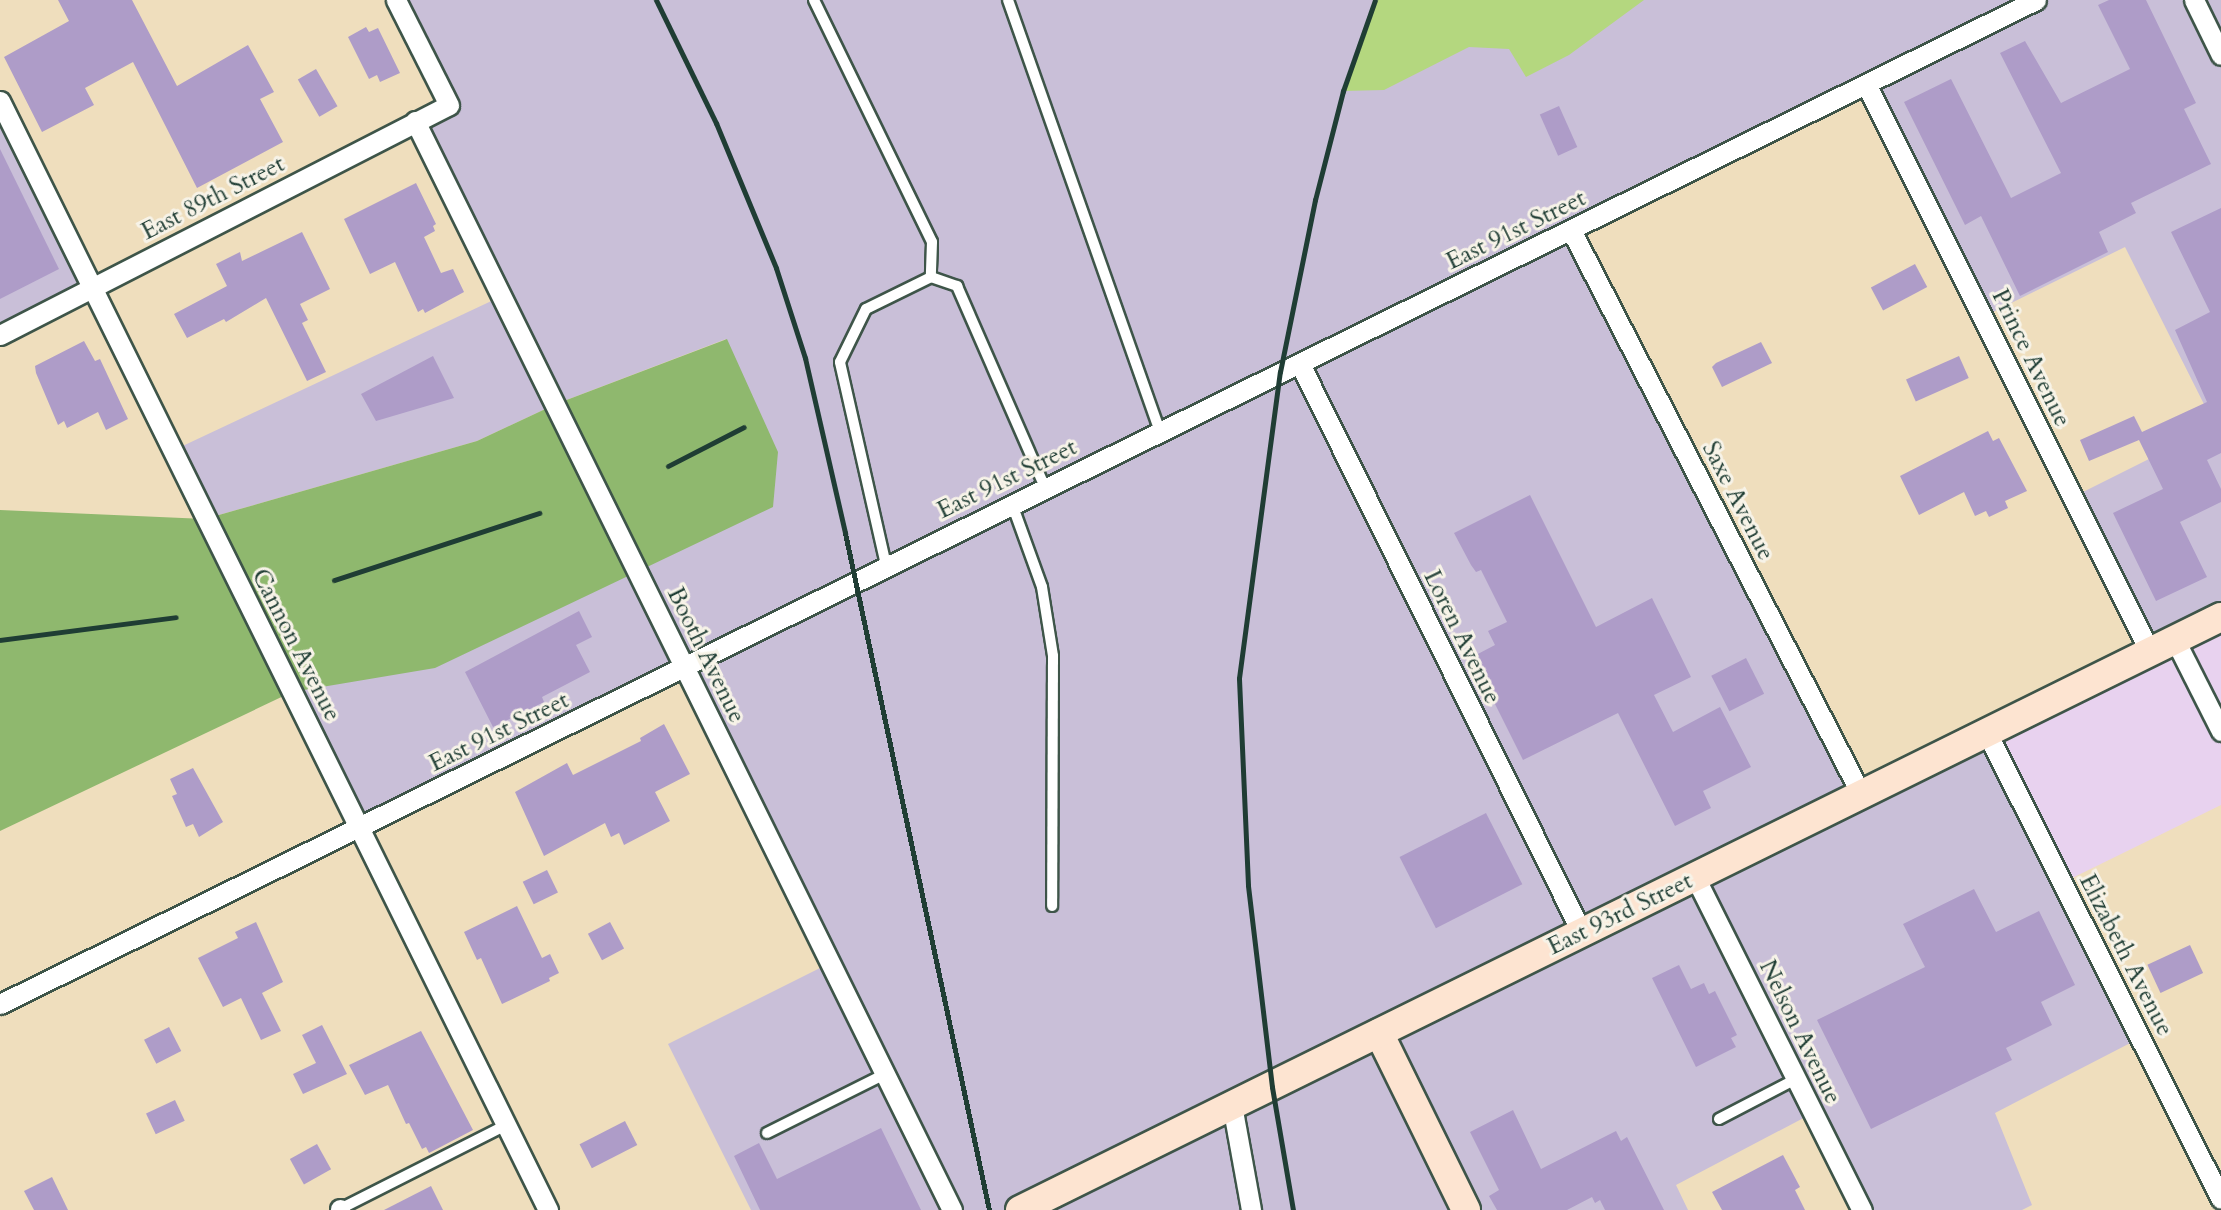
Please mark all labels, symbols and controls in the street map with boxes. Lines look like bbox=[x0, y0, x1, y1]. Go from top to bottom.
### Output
street label: East 89th Street bbox=[137, 150, 289, 246]
street label: East 91st Street bbox=[1442, 184, 1590, 276]
street label: Prince Avenue bbox=[1985, 285, 2077, 431]
street label: East 91st Street bbox=[933, 433, 1081, 525]
street label: Saxe Avenue bbox=[1696, 437, 1780, 565]
street label: Cannon Avenue bbox=[245, 564, 347, 726]
street label: Loren Avenue bbox=[1417, 566, 1507, 708]
street label: Booth Avenue bbox=[661, 582, 751, 728]
street label: East 91st Street bbox=[425, 686, 573, 778]
street label: East 93rd Street bbox=[1543, 867, 1697, 961]
street label: Elizabeth Avenue bbox=[2073, 869, 2179, 1041]
street label: Nelson Avenue bbox=[1753, 955, 1847, 1109]

